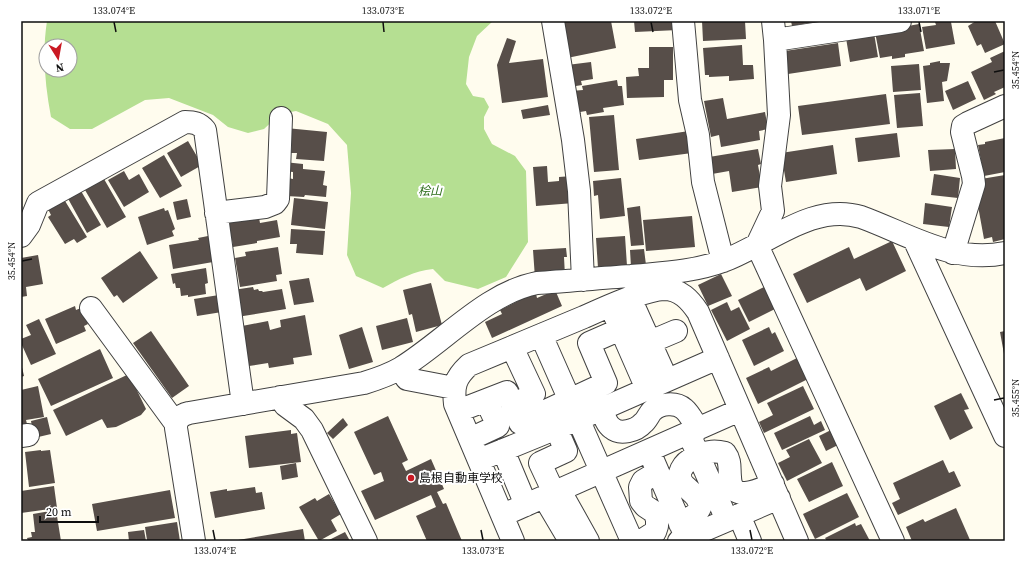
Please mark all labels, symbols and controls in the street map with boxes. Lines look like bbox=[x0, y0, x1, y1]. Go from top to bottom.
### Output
text: 133.074°E bbox=[93, 4, 135, 17]
text: 133.073°E bbox=[362, 4, 404, 17]
text: 133.072°E bbox=[630, 4, 672, 17]
text: 133.071°E bbox=[898, 4, 940, 17]
north arrow bbox=[38, 38, 78, 78]
text: 35.454°N bbox=[1009, 51, 1022, 89]
text: N bbox=[54, 59, 65, 75]
park label: 桧山 bbox=[418, 183, 443, 199]
text: 35.454°N bbox=[5, 242, 18, 280]
text: 35.455°N bbox=[1009, 379, 1022, 417]
place label: 島根自動車学校 bbox=[419, 470, 503, 486]
marker: 島根自動車学校 bbox=[406, 473, 416, 483]
scale bar bbox=[40, 498, 98, 524]
text: 20 m bbox=[46, 504, 72, 520]
text: 133.074°E bbox=[194, 544, 236, 557]
text: 133.073°E bbox=[462, 544, 504, 557]
text: 133.072°E bbox=[731, 544, 773, 557]

